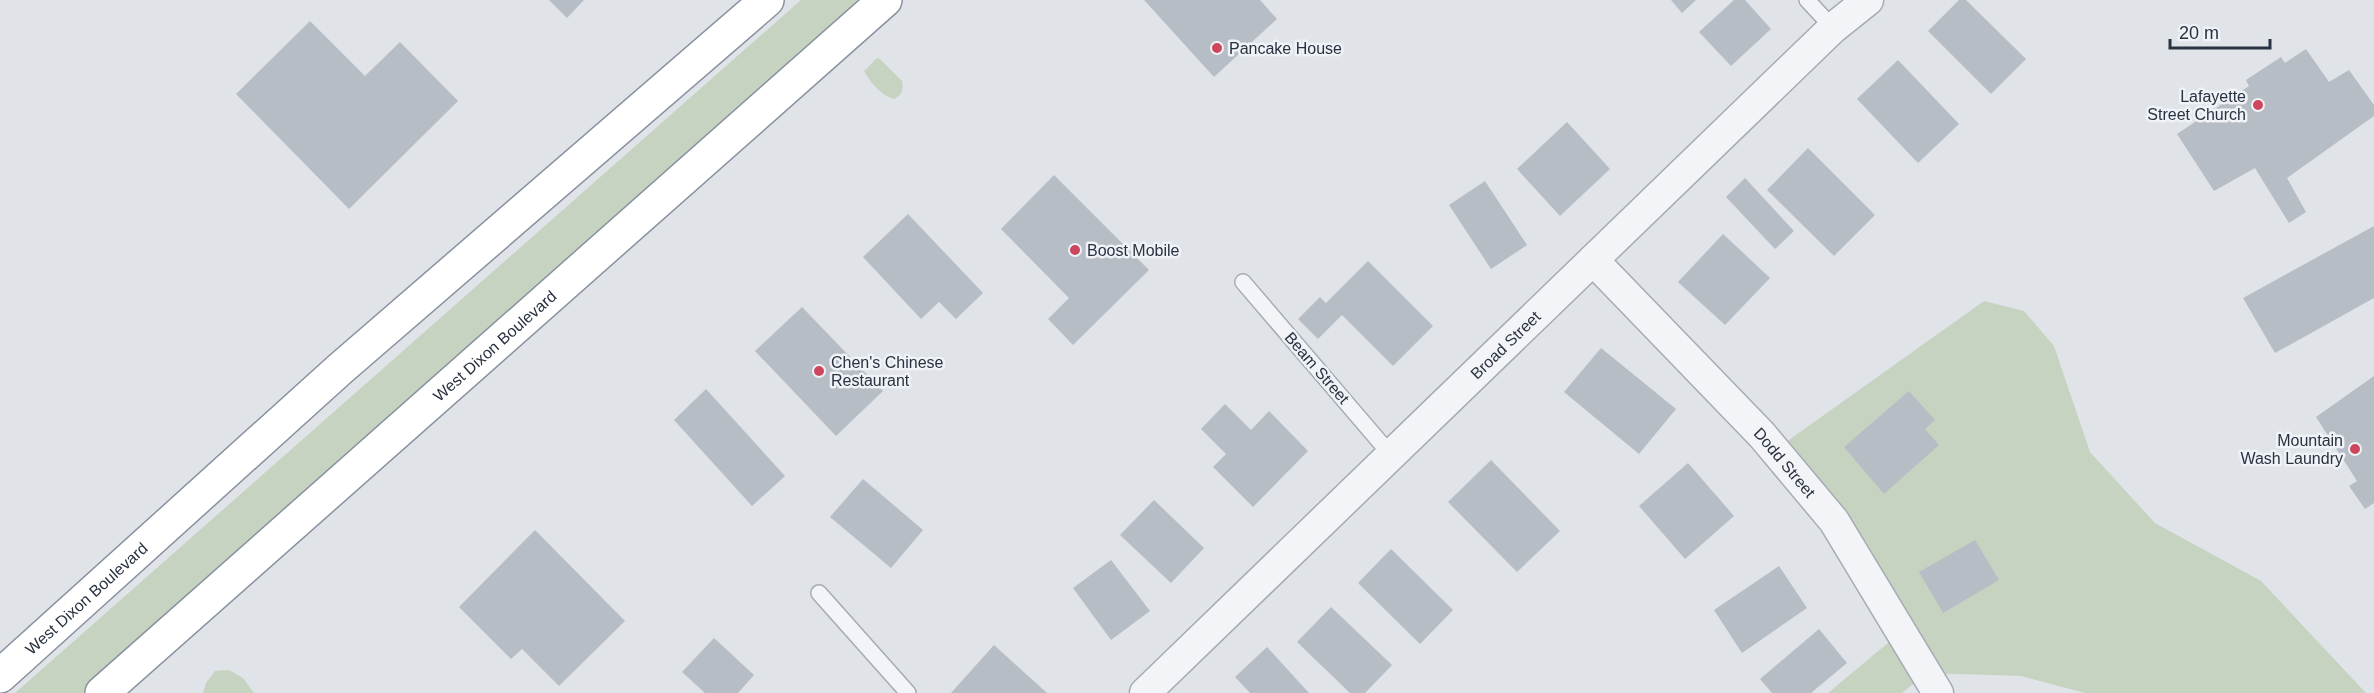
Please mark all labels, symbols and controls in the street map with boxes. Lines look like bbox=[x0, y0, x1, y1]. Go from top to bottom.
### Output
scale bar bbox=[2170, 12, 2270, 50]
text: 20 m bbox=[2179, 23, 2219, 43]
place label: Pancake House bbox=[1229, 40, 1342, 57]
marker: Pancake House bbox=[1210, 41, 1224, 55]
place label: Lafayette Street Church bbox=[2147, 88, 2246, 123]
marker: Lafayette Street Church bbox=[2251, 98, 2265, 112]
place label: Boost Mobile bbox=[1087, 242, 1180, 259]
marker: Boost Mobile bbox=[1068, 243, 1082, 257]
street label: West Dixon Boulevard bbox=[430, 287, 559, 404]
street label: Broad Street bbox=[1467, 307, 1544, 382]
street label: Beam Street bbox=[1281, 329, 1353, 408]
place label: Chen's Chinese Restaurant bbox=[831, 354, 944, 389]
marker: Chen's Chinese Restaurant bbox=[812, 364, 826, 378]
street label: Dodd Street bbox=[1751, 424, 1819, 501]
place label: Mountain Wash Laundry bbox=[2240, 432, 2343, 467]
marker: Mountain Wash Laundry bbox=[2348, 442, 2362, 456]
street label: West Dixon Boulevard bbox=[22, 539, 150, 658]

